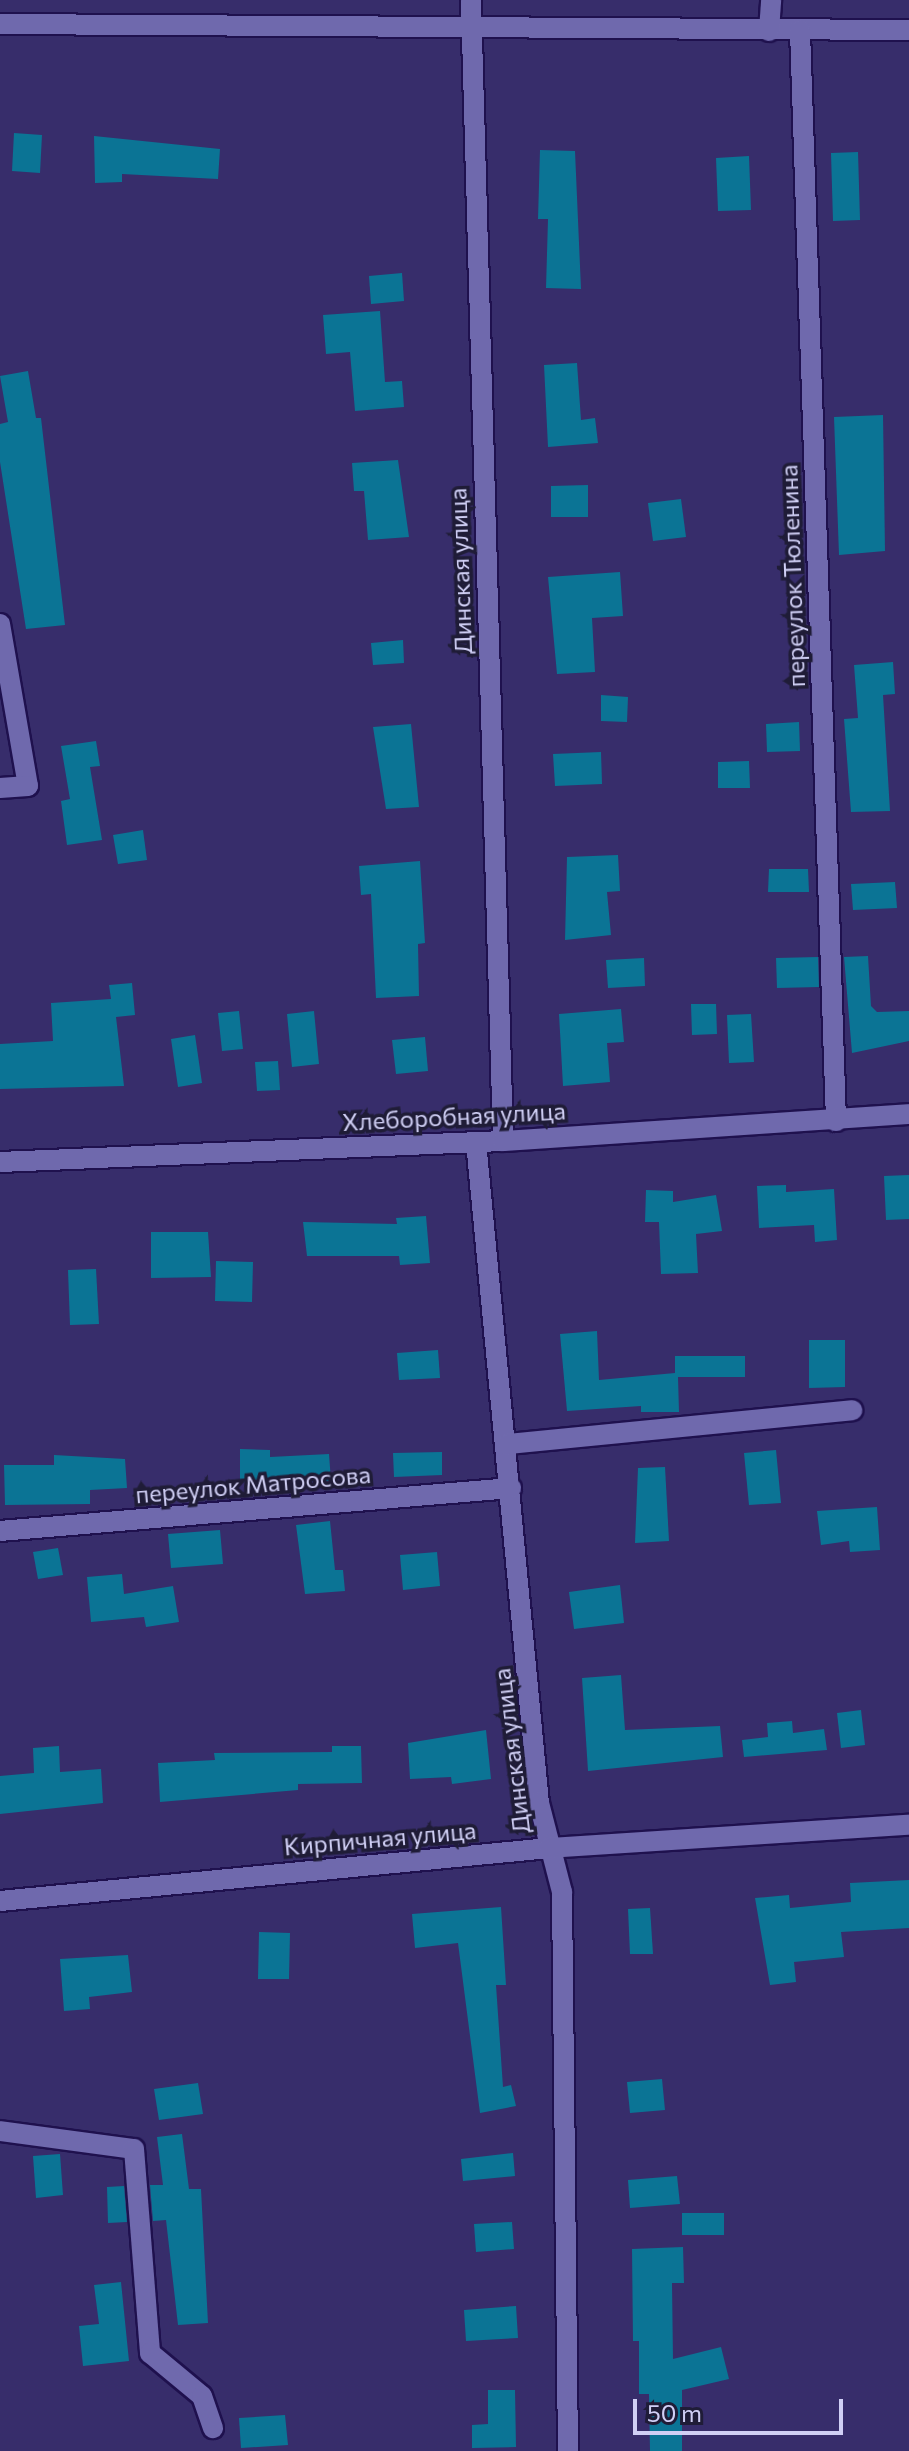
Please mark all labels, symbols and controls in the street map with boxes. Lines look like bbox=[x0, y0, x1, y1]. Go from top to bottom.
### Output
street label: переулок Тюленина bbox=[774, 464, 810, 688]
street label: Динская улица bbox=[443, 487, 477, 655]
street label: Хлеборобная улица bbox=[342, 1096, 566, 1136]
street label: переулок Матросова bbox=[134, 1459, 372, 1509]
street label: Динская улица bbox=[487, 1667, 535, 1835]
street label: Кирпичная улица bbox=[283, 1815, 477, 1861]
scale bar bbox=[637, 2383, 847, 2433]
text: 50 m bbox=[647, 2398, 702, 2427]

